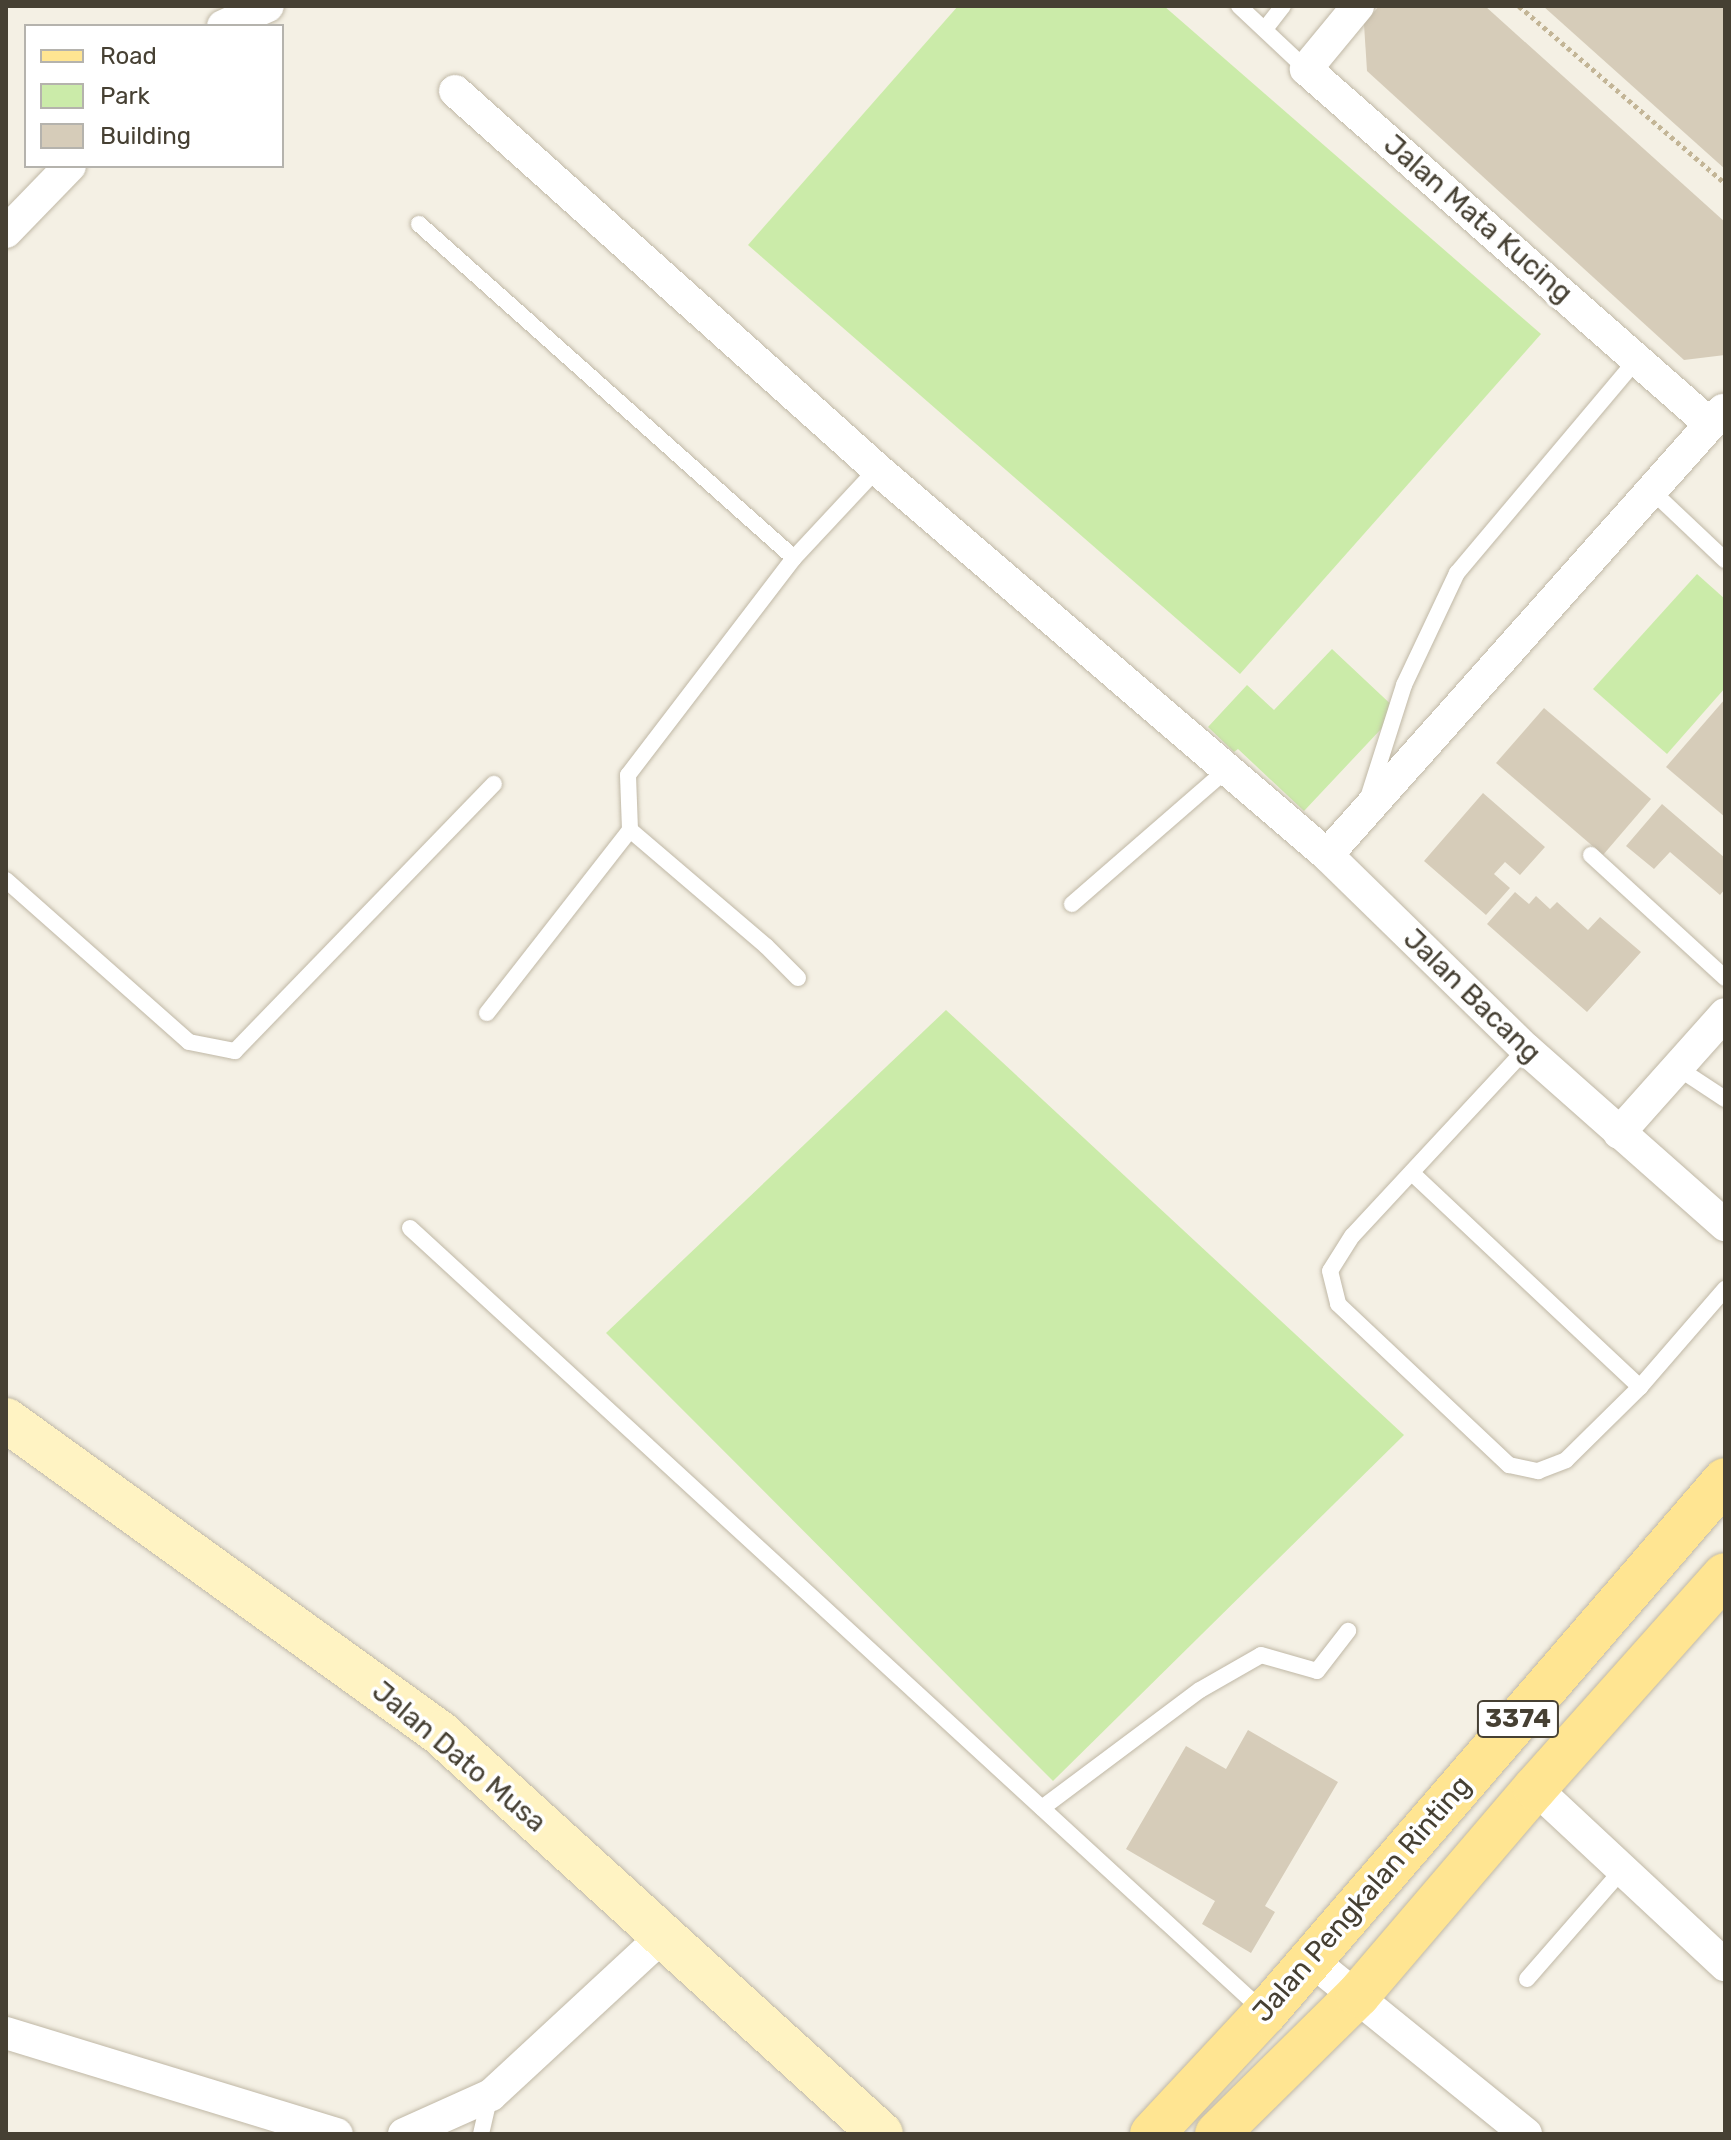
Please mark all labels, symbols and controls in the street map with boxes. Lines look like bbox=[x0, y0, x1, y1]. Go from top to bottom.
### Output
legend bbox=[24, 24, 284, 168]
text: Road bbox=[100, 42, 157, 70]
text: Park bbox=[100, 82, 150, 110]
text: Building bbox=[100, 122, 191, 150]
street label: Jalan Mata Kucing bbox=[1377, 128, 1579, 310]
street label: Jalan Bacang bbox=[1396, 922, 1548, 1070]
street label: Jalan Dato Musa bbox=[365, 1675, 553, 1839]
road number: 3374 bbox=[1476, 1697, 1560, 1741]
street label: Jalan Pengkalan Rinting bbox=[1246, 1769, 1478, 2029]

